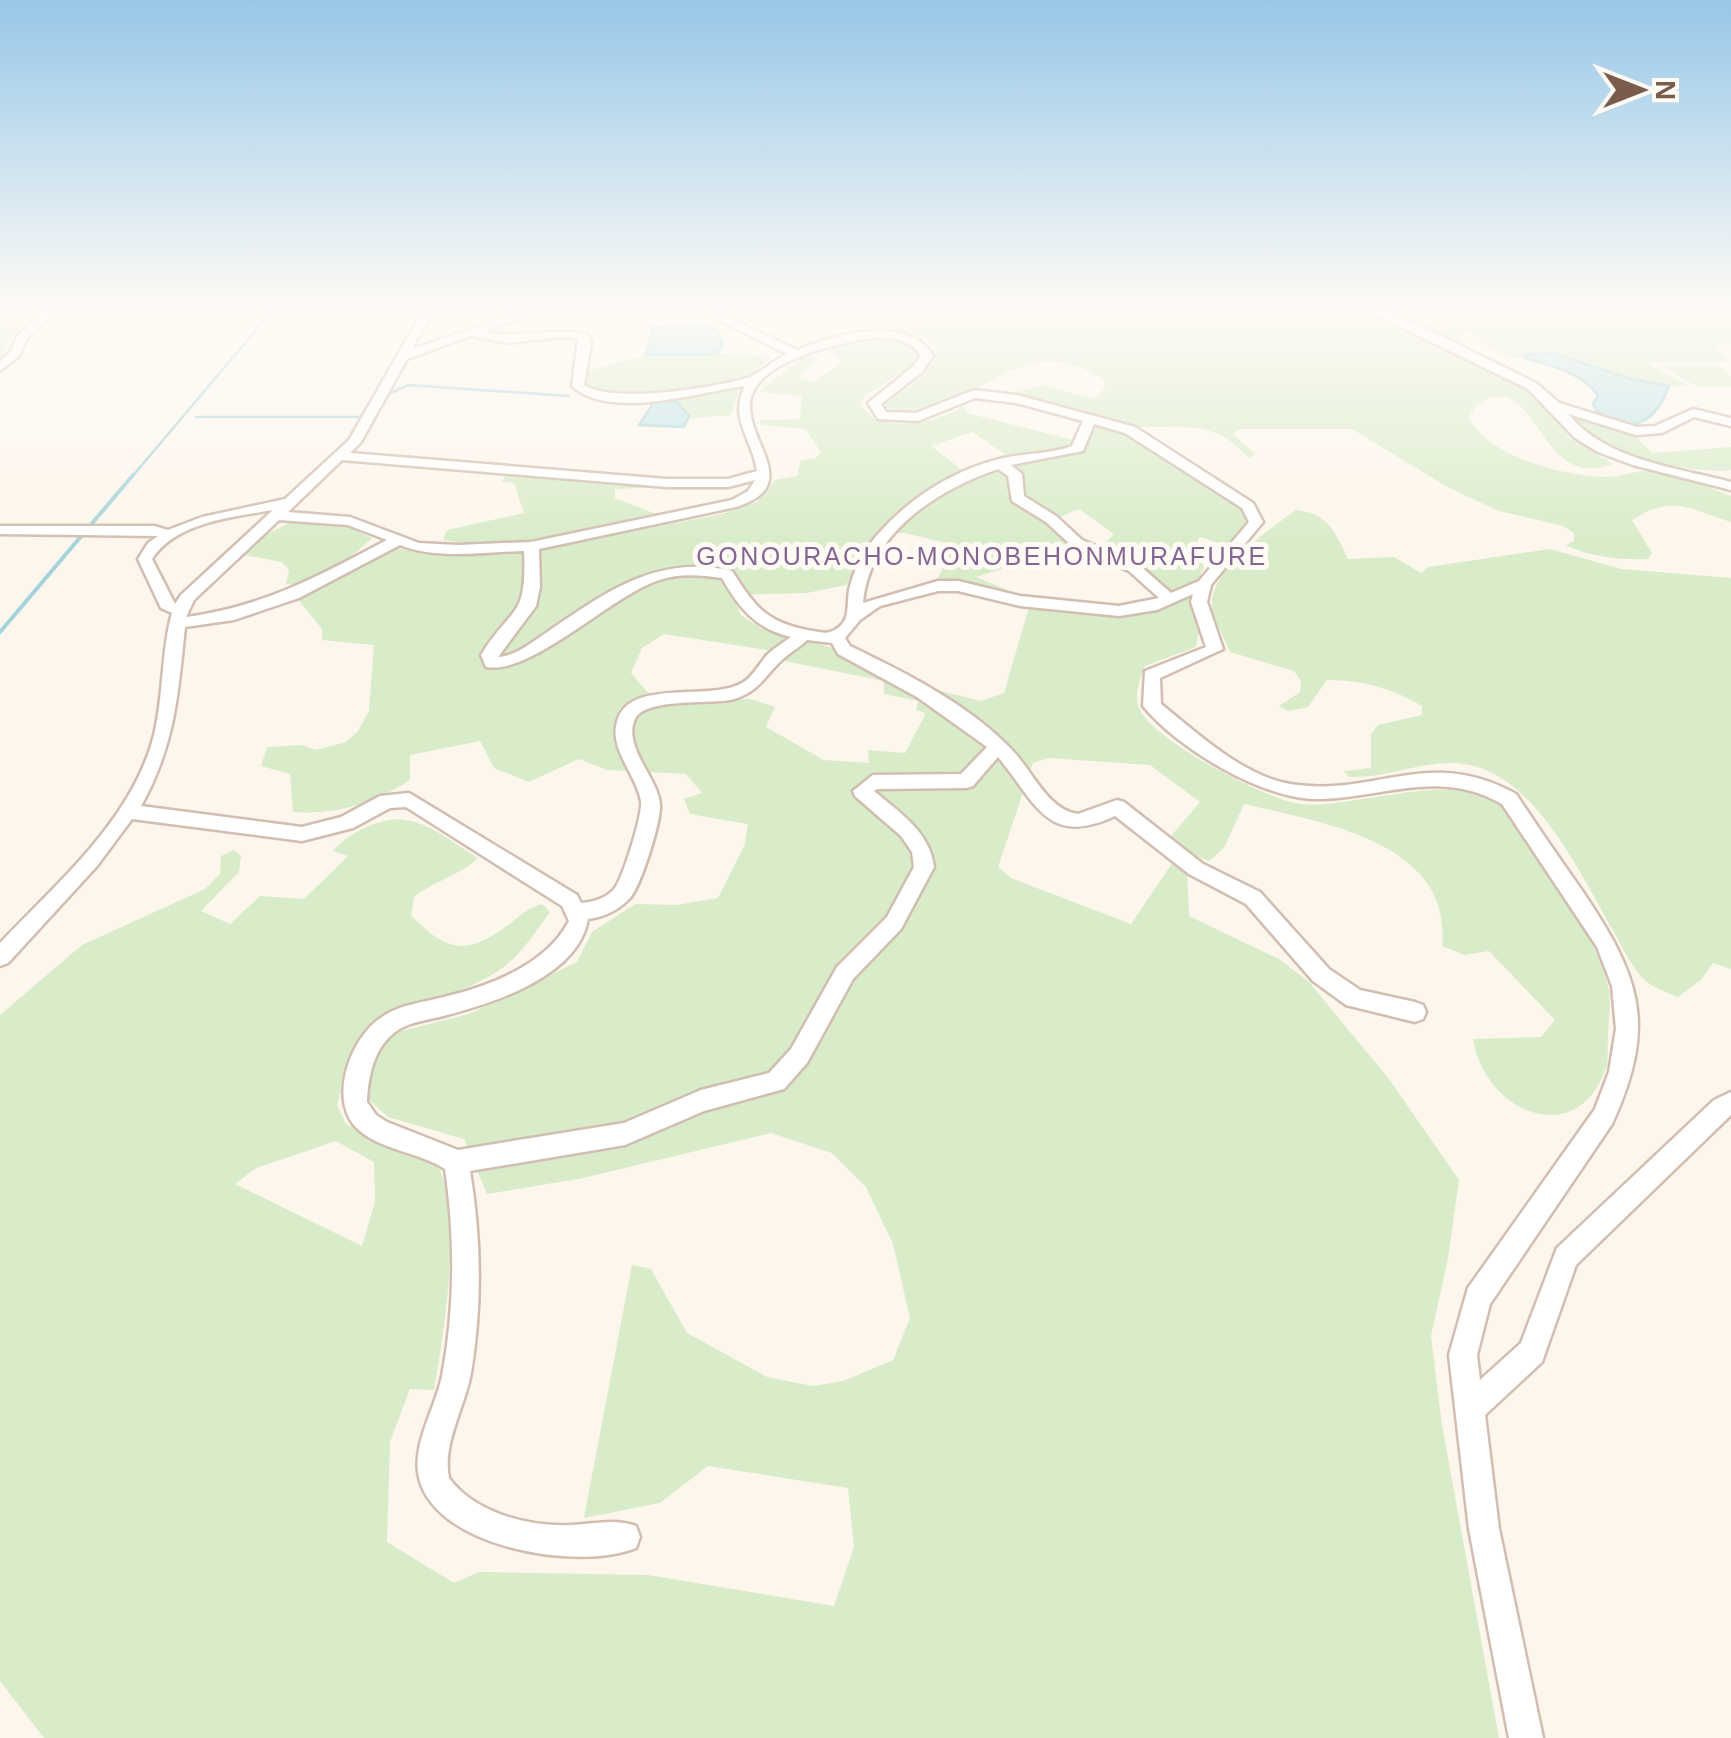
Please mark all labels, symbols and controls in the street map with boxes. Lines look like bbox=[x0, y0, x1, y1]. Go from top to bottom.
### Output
north arrow bbox=[1591, 40, 1691, 140]
text: N bbox=[1650, 80, 1681, 100]
district label: GONOURACHO-MONOBEHONMURAFURE bbox=[696, 542, 1268, 570]

